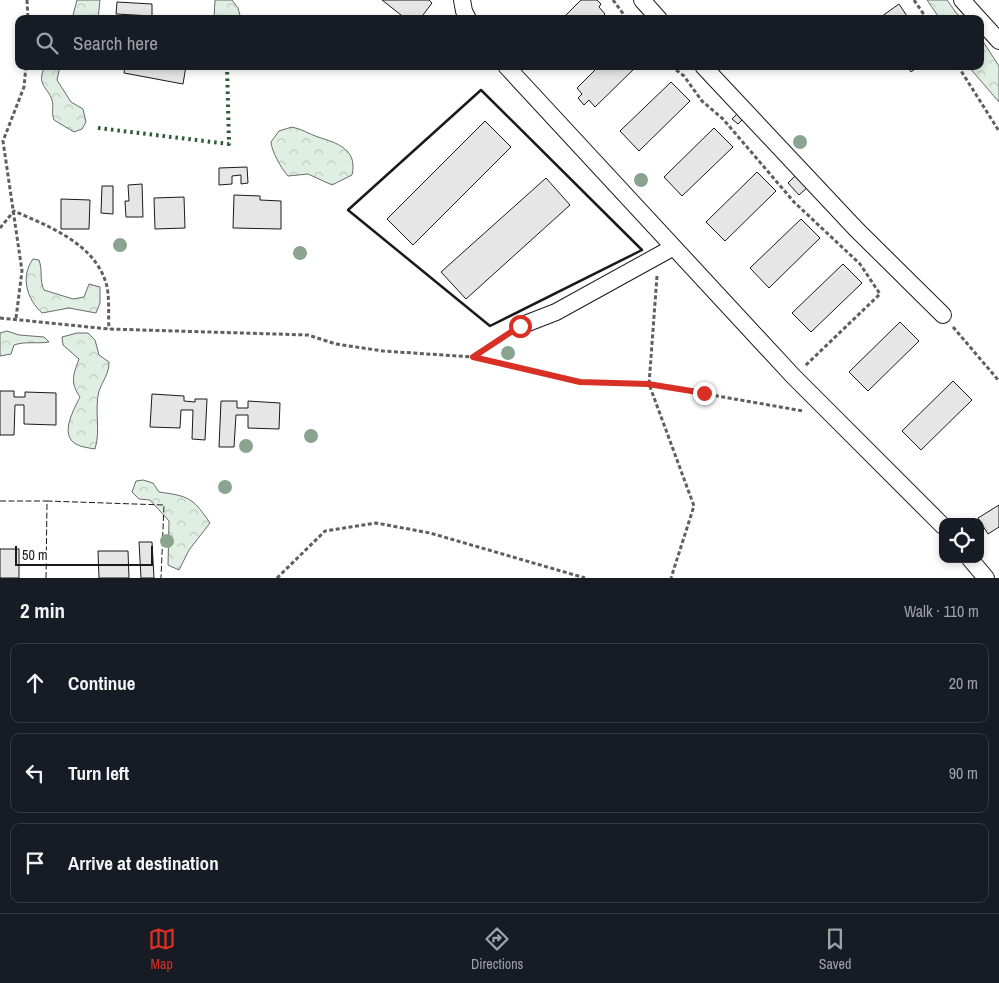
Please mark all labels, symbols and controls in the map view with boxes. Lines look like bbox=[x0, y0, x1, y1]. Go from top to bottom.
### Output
search box bbox=[15, 15, 984, 70]
icon: search bbox=[33, 29, 61, 57]
text: Search here bbox=[73, 30, 158, 56]
route start bbox=[509, 315, 532, 338]
route end bbox=[693, 382, 716, 405]
map controls bbox=[939, 518, 984, 563]
button: locate bbox=[939, 518, 984, 563]
scale bar bbox=[15, 543, 152, 566]
text: 50 m bbox=[22, 546, 48, 564]
text: 2 min bbox=[20, 596, 65, 625]
text: Walk · 110 m bbox=[904, 600, 979, 622]
icon: ahead bbox=[21, 669, 49, 697]
text: Continue bbox=[68, 670, 136, 696]
text: 20 m bbox=[949, 672, 978, 694]
icon: left bbox=[21, 759, 49, 787]
text: Turn left bbox=[68, 760, 129, 786]
text: 90 m bbox=[949, 762, 978, 784]
icon: arrive bbox=[21, 849, 49, 877]
text: Arrive at destination bbox=[68, 850, 219, 876]
tab: Map bbox=[148, 925, 176, 973]
tab: Directions bbox=[471, 925, 523, 973]
tab: Saved bbox=[819, 925, 851, 973]

